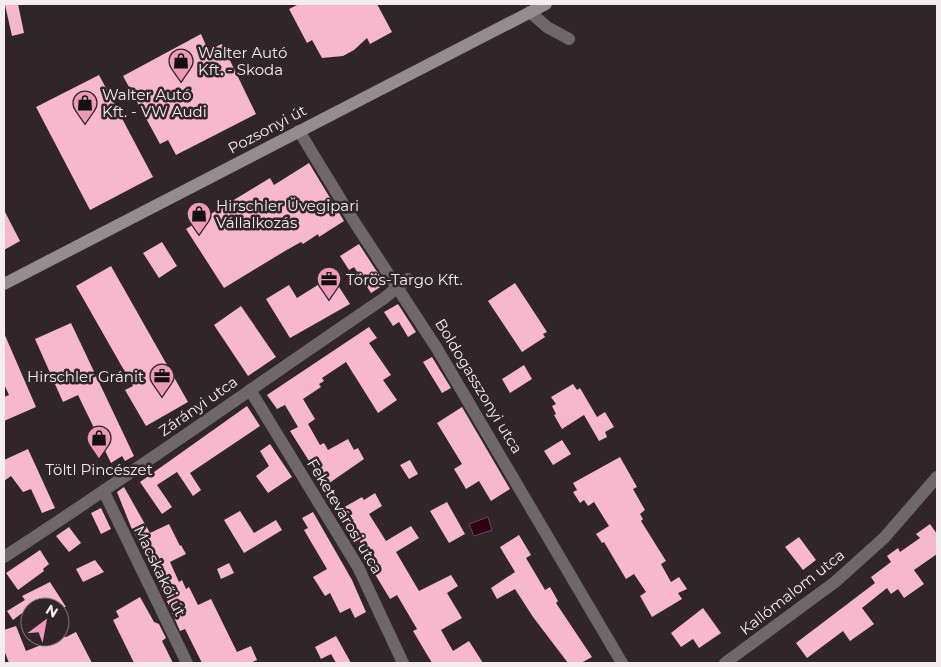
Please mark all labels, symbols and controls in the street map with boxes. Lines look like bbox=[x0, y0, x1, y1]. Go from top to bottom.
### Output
place label: Walter Autó Kft. - Skoda bbox=[198, 43, 287, 79]
shop icon: Walter Autó Kft. - Skoda bbox=[168, 48, 194, 82]
place label: Walter Autó Kft. - VW Audi bbox=[102, 85, 207, 121]
shop icon: Walter Autó Kft. - VW Audi bbox=[72, 90, 98, 124]
street label: Pozsonyi út bbox=[224, 100, 310, 158]
place label: Hirschler Üvegipari Vállalkozás bbox=[216, 196, 359, 232]
shop icon: Hirschler Üvegipari Vállalkozás bbox=[186, 201, 212, 235]
office icon: Törös-Targo Kft. bbox=[316, 266, 342, 300]
place label: Törös-Targo Kft. bbox=[346, 270, 463, 289]
street label: Boldogasszonyi utca bbox=[431, 315, 527, 457]
office icon: Hirschler Gránit bbox=[149, 363, 175, 397]
place label: Hirschler Gránit bbox=[27, 367, 144, 386]
street label: Zárányi utca bbox=[155, 372, 241, 440]
shop icon: Töltl Pincészet bbox=[86, 425, 112, 459]
street label: Feketevárosi utca bbox=[303, 455, 387, 577]
place label: Töltl Pincészet bbox=[45, 460, 153, 479]
street label: Macskakői út bbox=[130, 522, 190, 620]
street label: Kallómalom utca bbox=[736, 545, 848, 639]
north arrow bbox=[20, 597, 70, 647]
text: N bbox=[42, 600, 61, 622]

